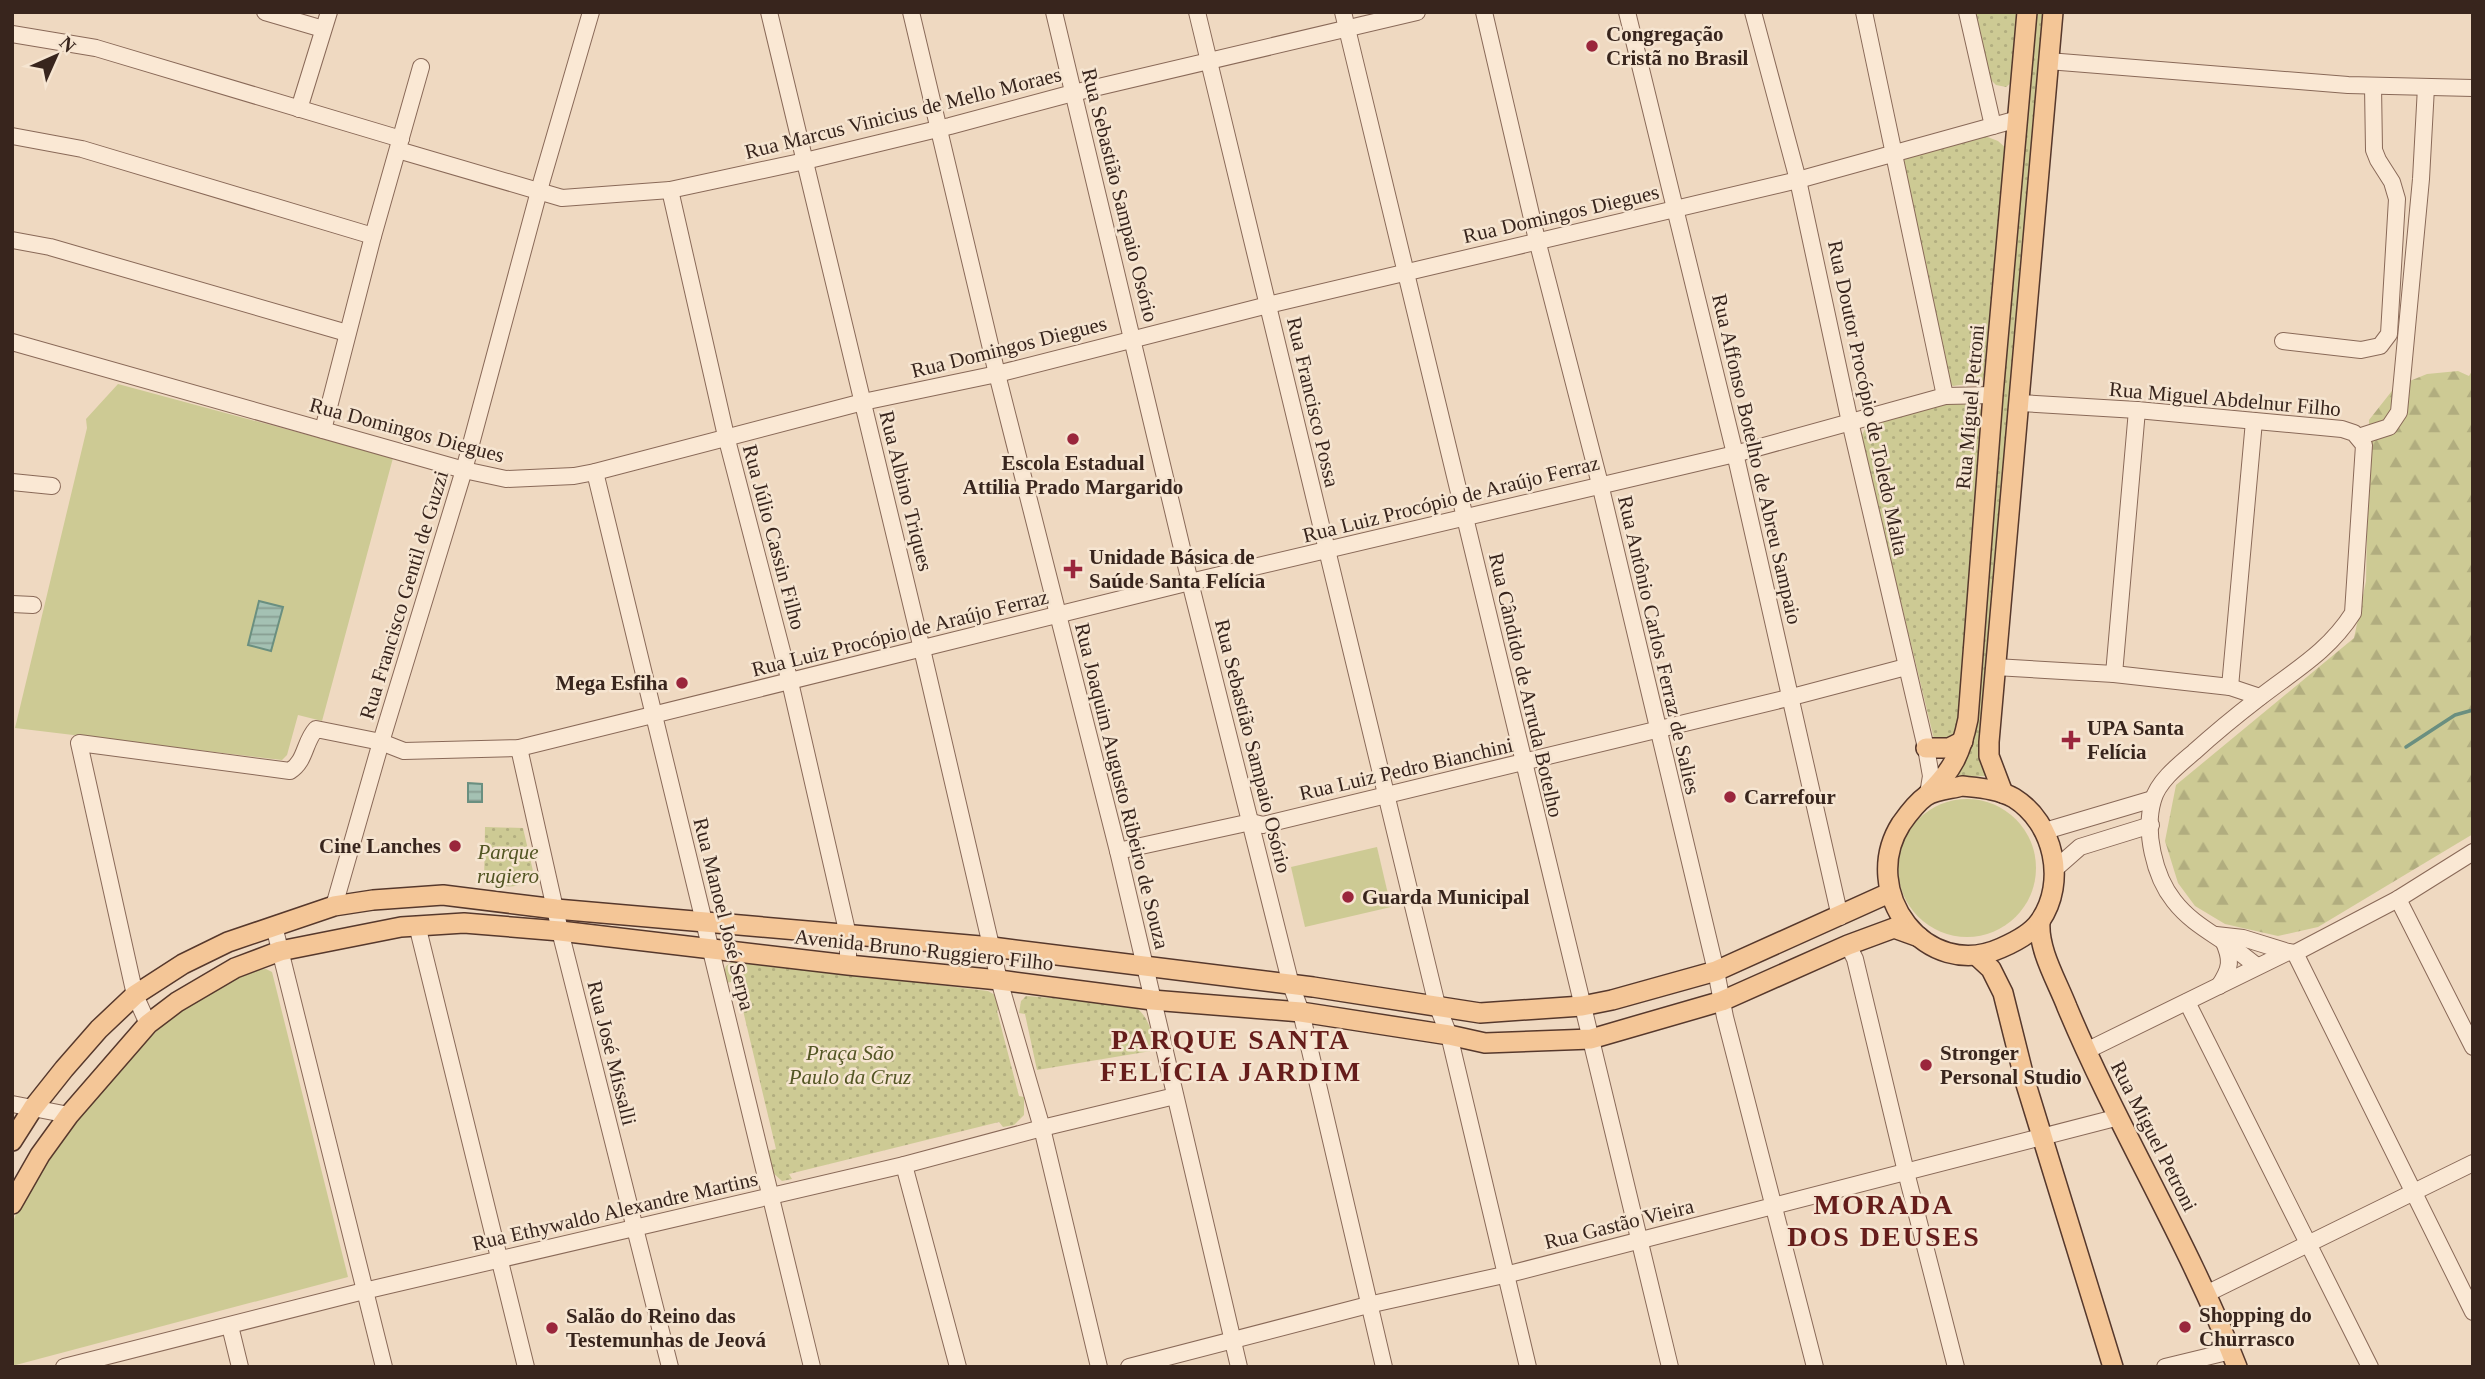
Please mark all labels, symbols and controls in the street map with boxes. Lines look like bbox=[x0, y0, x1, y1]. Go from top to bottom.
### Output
north arrow bbox=[21, 21, 91, 91]
place label: Congregação Cristã no Brasil bbox=[1606, 22, 1749, 70]
text: N bbox=[55, 32, 80, 57]
marker: Congregação Cristã no Brasil bbox=[1584, 38, 1600, 54]
street label: Rua Marcus Vinicius de Mello Moraes bbox=[742, 62, 1064, 164]
street label: Rua Sebastião Sampaio Osório bbox=[1077, 66, 1163, 324]
street label: Rua Domingos Diegues bbox=[1461, 180, 1661, 248]
street label: Rua Doutor Procópio de Toledo Malta bbox=[1823, 238, 1913, 559]
street label: Rua Affonso Botelho de Abreu Sampaio bbox=[1707, 291, 1807, 627]
street label: Rua Domingos Diegues bbox=[909, 311, 1109, 383]
street label: Rua Francisco Possa bbox=[1282, 315, 1344, 490]
street label: Rua Miguel Petroni bbox=[1951, 323, 1989, 491]
street label: Rua Miguel Abdelnur Filho bbox=[2108, 377, 2342, 421]
street label: Rua Domingos Diegues bbox=[307, 392, 507, 468]
street label: Rua Albino Triques bbox=[874, 408, 938, 574]
marker: Escola Estadual Attilia Prado Margarido bbox=[1065, 431, 1081, 447]
street label: Rua Júlio Cassin Filho bbox=[738, 442, 810, 632]
street label: Rua Luiz Procópio de Araújo Ferraz bbox=[1300, 450, 1602, 548]
place label: Escola Estadual Attilia Prado Margarido bbox=[963, 451, 1183, 499]
street label: Rua Francisco Gentil de Guzzi bbox=[355, 468, 453, 722]
street label: Rua Antônio Carlos Ferraz de Salies bbox=[1613, 493, 1705, 797]
place label: Unidade Básica de Saúde Santa Felícia bbox=[1089, 545, 1266, 593]
street label: Rua Cândido de Arruda Botelho bbox=[1484, 550, 1568, 820]
marker: Unidade Básica de Saúde Santa Felícia bbox=[1063, 559, 1083, 579]
street label: Rua Luiz Procópio de Araújo Ferraz bbox=[749, 584, 1051, 682]
street label: Rua Sebastião Sampaio Osório bbox=[1210, 617, 1296, 875]
street label: Rua Joaquim Augusto Ribeiro de Souza bbox=[1070, 620, 1174, 952]
place label: Mega Esfiha bbox=[555, 671, 668, 695]
marker: Mega Esfiha bbox=[674, 675, 690, 691]
place label: UPA Santa Felícia bbox=[2087, 716, 2185, 764]
marker: UPA Santa Felícia bbox=[2061, 730, 2081, 750]
street label: Rua Luiz Pedro Bianchini bbox=[1297, 733, 1515, 805]
place label: Carrefour bbox=[1744, 785, 1836, 809]
marker: Carrefour bbox=[1722, 789, 1738, 805]
street label: Rua Manoel José Serpa bbox=[688, 815, 760, 1013]
place label: Cine Lanches bbox=[319, 834, 441, 858]
marker: Cine Lanches bbox=[447, 838, 463, 854]
park label: Parque rugiero bbox=[476, 840, 539, 888]
place label: Guarda Municipal bbox=[1362, 885, 1530, 909]
marker: Guarda Municipal bbox=[1340, 889, 1356, 905]
street label: Avenida Bruno Ruggiero Filho bbox=[793, 924, 1055, 976]
street label: Rua José Missalli bbox=[582, 978, 642, 1128]
district label: PARQUE SANTA FELÍCIA JARDIM bbox=[1100, 1024, 1362, 1087]
park label: Praça São Paulo da Cruz bbox=[788, 1041, 911, 1089]
place label: Stronger Personal Studio bbox=[1940, 1041, 2082, 1089]
marker: Stronger Personal Studio bbox=[1918, 1057, 1934, 1073]
street label: Rua Miguel Petroni bbox=[2106, 1057, 2202, 1215]
street label: Rua Ethywaldo Alexandre Martins bbox=[470, 1166, 760, 1256]
district label: MORADA DOS DEUSES bbox=[1787, 1189, 1981, 1252]
street label: Rua Gastão Vieira bbox=[1542, 1194, 1697, 1254]
place label: Shopping do Churrasco bbox=[2199, 1303, 2312, 1351]
place label: Salão do Reino das Testemunhas de Jeová bbox=[566, 1304, 766, 1352]
marker: Shopping do Churrasco bbox=[2177, 1319, 2193, 1335]
marker: Salão do Reino das Testemunhas de Jeová bbox=[544, 1320, 560, 1336]

